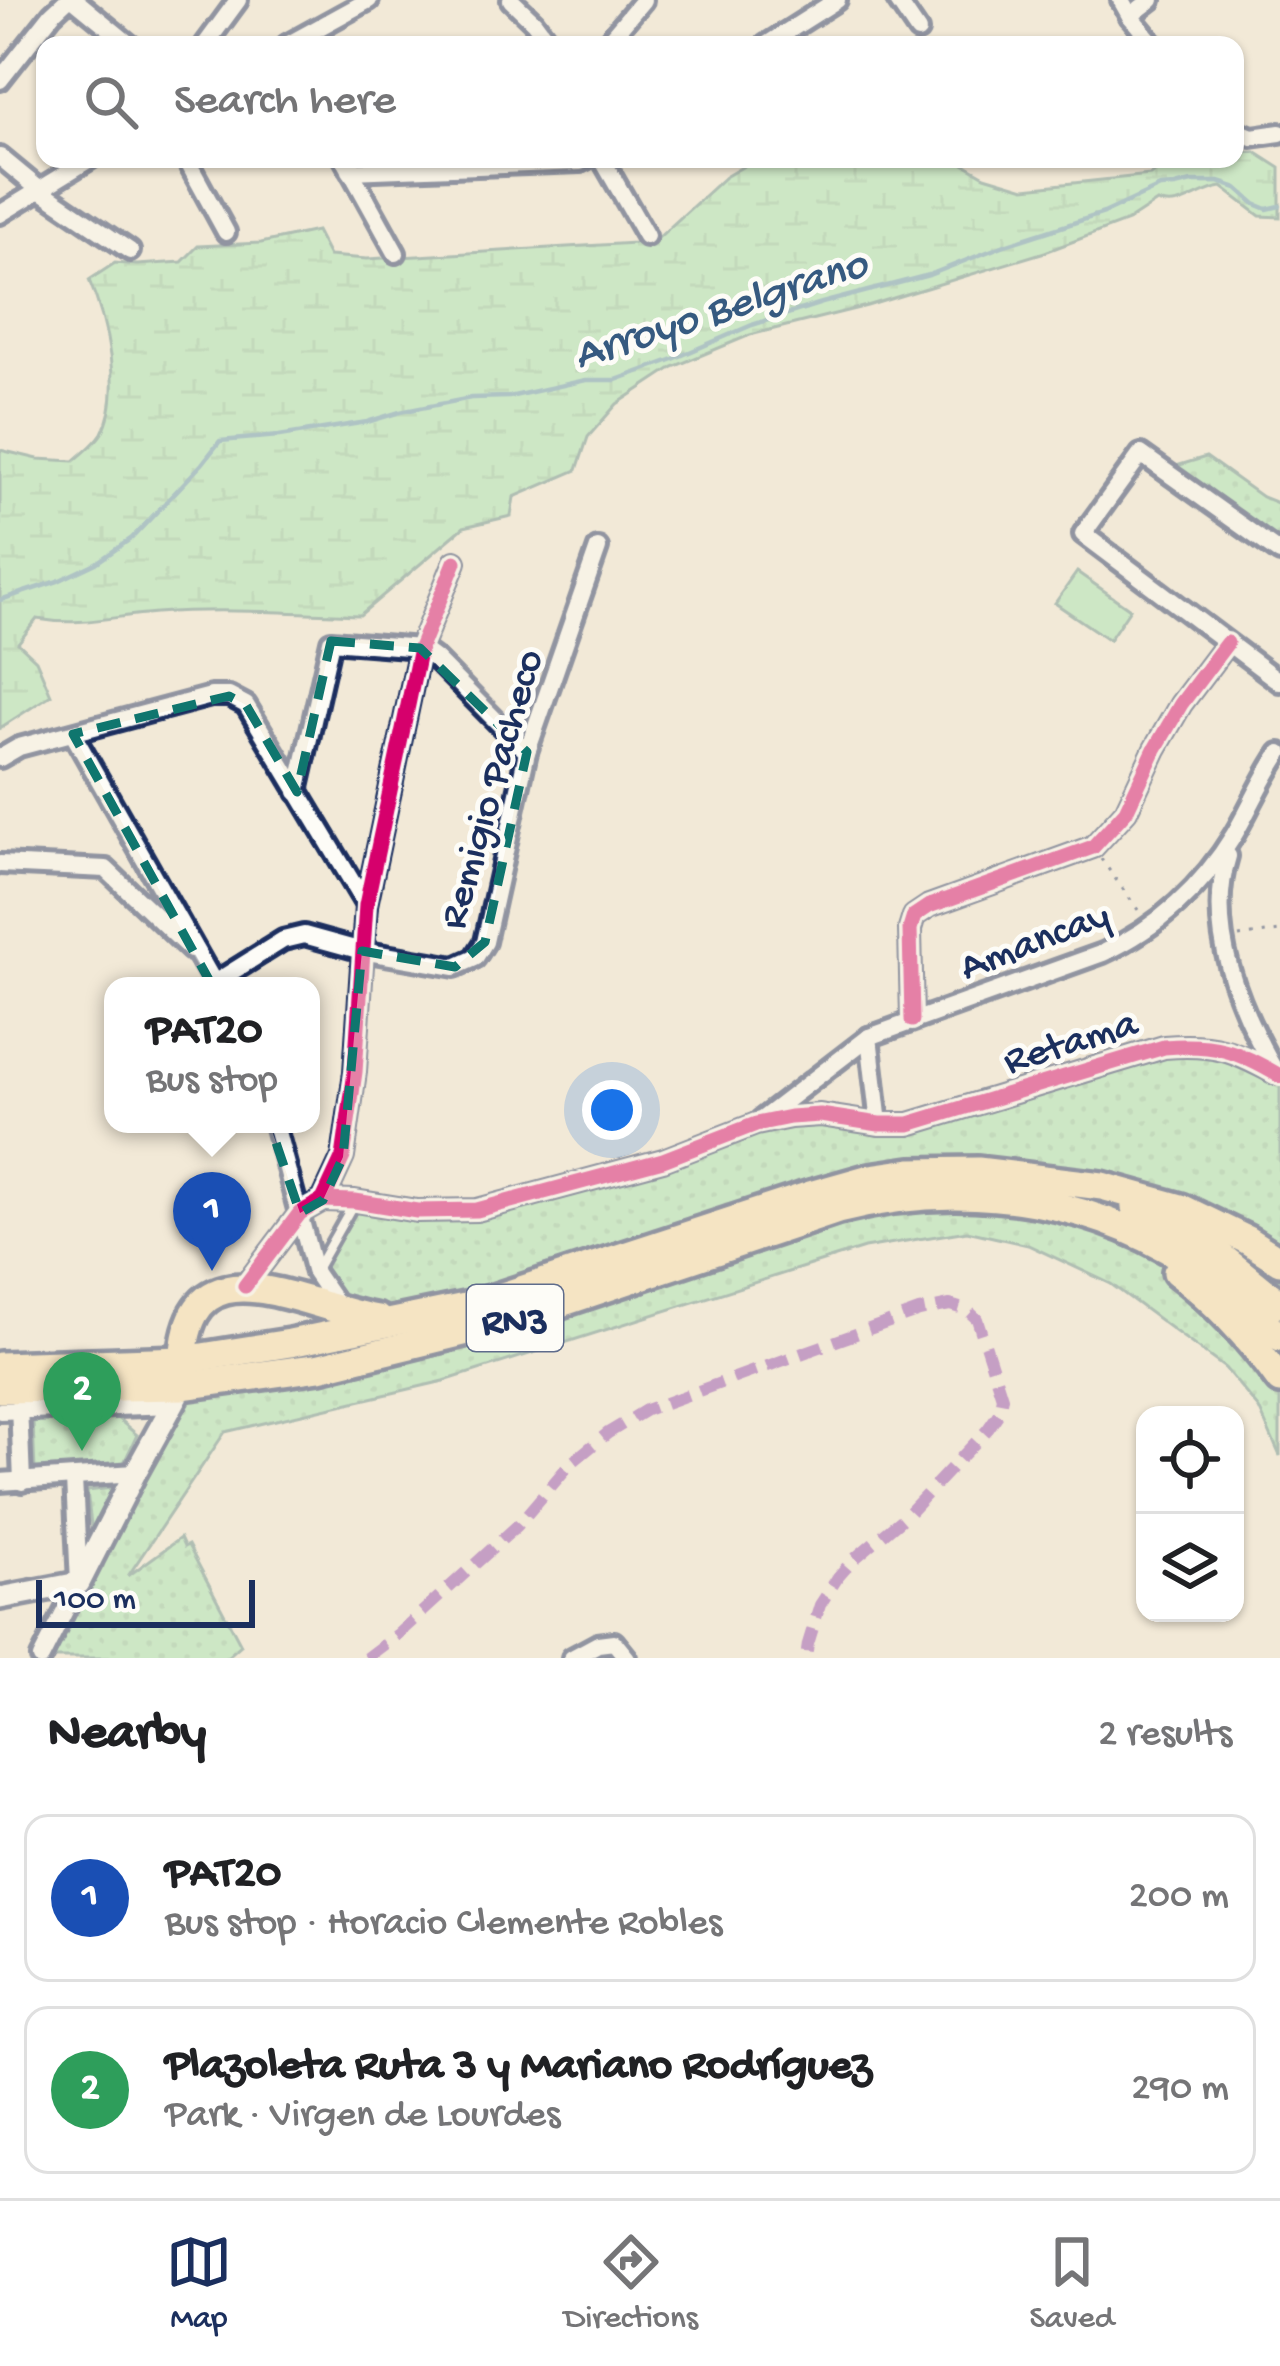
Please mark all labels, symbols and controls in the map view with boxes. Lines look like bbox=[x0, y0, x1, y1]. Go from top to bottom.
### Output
search box bbox=[36, 36, 1244, 168]
icon: search bbox=[78, 69, 144, 135]
text: Search here bbox=[174, 76, 396, 129]
water label: Arroyo Belgrano bbox=[568, 239, 876, 385]
street label: Remigio Pacheco bbox=[431, 645, 558, 935]
street label: Amancay bbox=[954, 893, 1117, 995]
popup bbox=[104, 977, 320, 1133]
street label: Retama bbox=[998, 1001, 1146, 1089]
text: PAT20 bbox=[146, 1006, 263, 1059]
text: Bus stop bbox=[146, 1059, 278, 1105]
your location bbox=[582, 1080, 642, 1140]
pin: 1 bbox=[173, 1172, 251, 1271]
road number: RN3 bbox=[467, 1285, 563, 1351]
pin: 2 bbox=[43, 1352, 121, 1451]
map controls bbox=[1136, 1406, 1244, 1622]
button: locate bbox=[1136, 1406, 1244, 1514]
button: layers bbox=[1136, 1514, 1244, 1622]
scale bar bbox=[36, 1574, 255, 1627]
text: 100 m bbox=[54, 1582, 136, 1620]
text: Nearby bbox=[48, 1706, 206, 1766]
text: 2 results bbox=[1098, 1713, 1232, 1759]
text: PAT20 bbox=[165, 1849, 281, 1902]
text: 1 bbox=[82, 1875, 98, 1921]
text: 200 m bbox=[1129, 1875, 1229, 1921]
text: Bus stop · Horacio Clemente Robles bbox=[165, 1902, 722, 1948]
text: Plazoleta Ruta 3 y Mariano Rodríguez bbox=[165, 2041, 872, 2094]
text: 2 bbox=[80, 2067, 100, 2113]
text: 290 m bbox=[1131, 2067, 1229, 2113]
text: Park · Virgen de Lourdes bbox=[165, 2094, 560, 2140]
tab: Map bbox=[166, 2229, 232, 2339]
tab: Directions bbox=[564, 2229, 698, 2339]
tab: Saved bbox=[1030, 2229, 1114, 2339]

